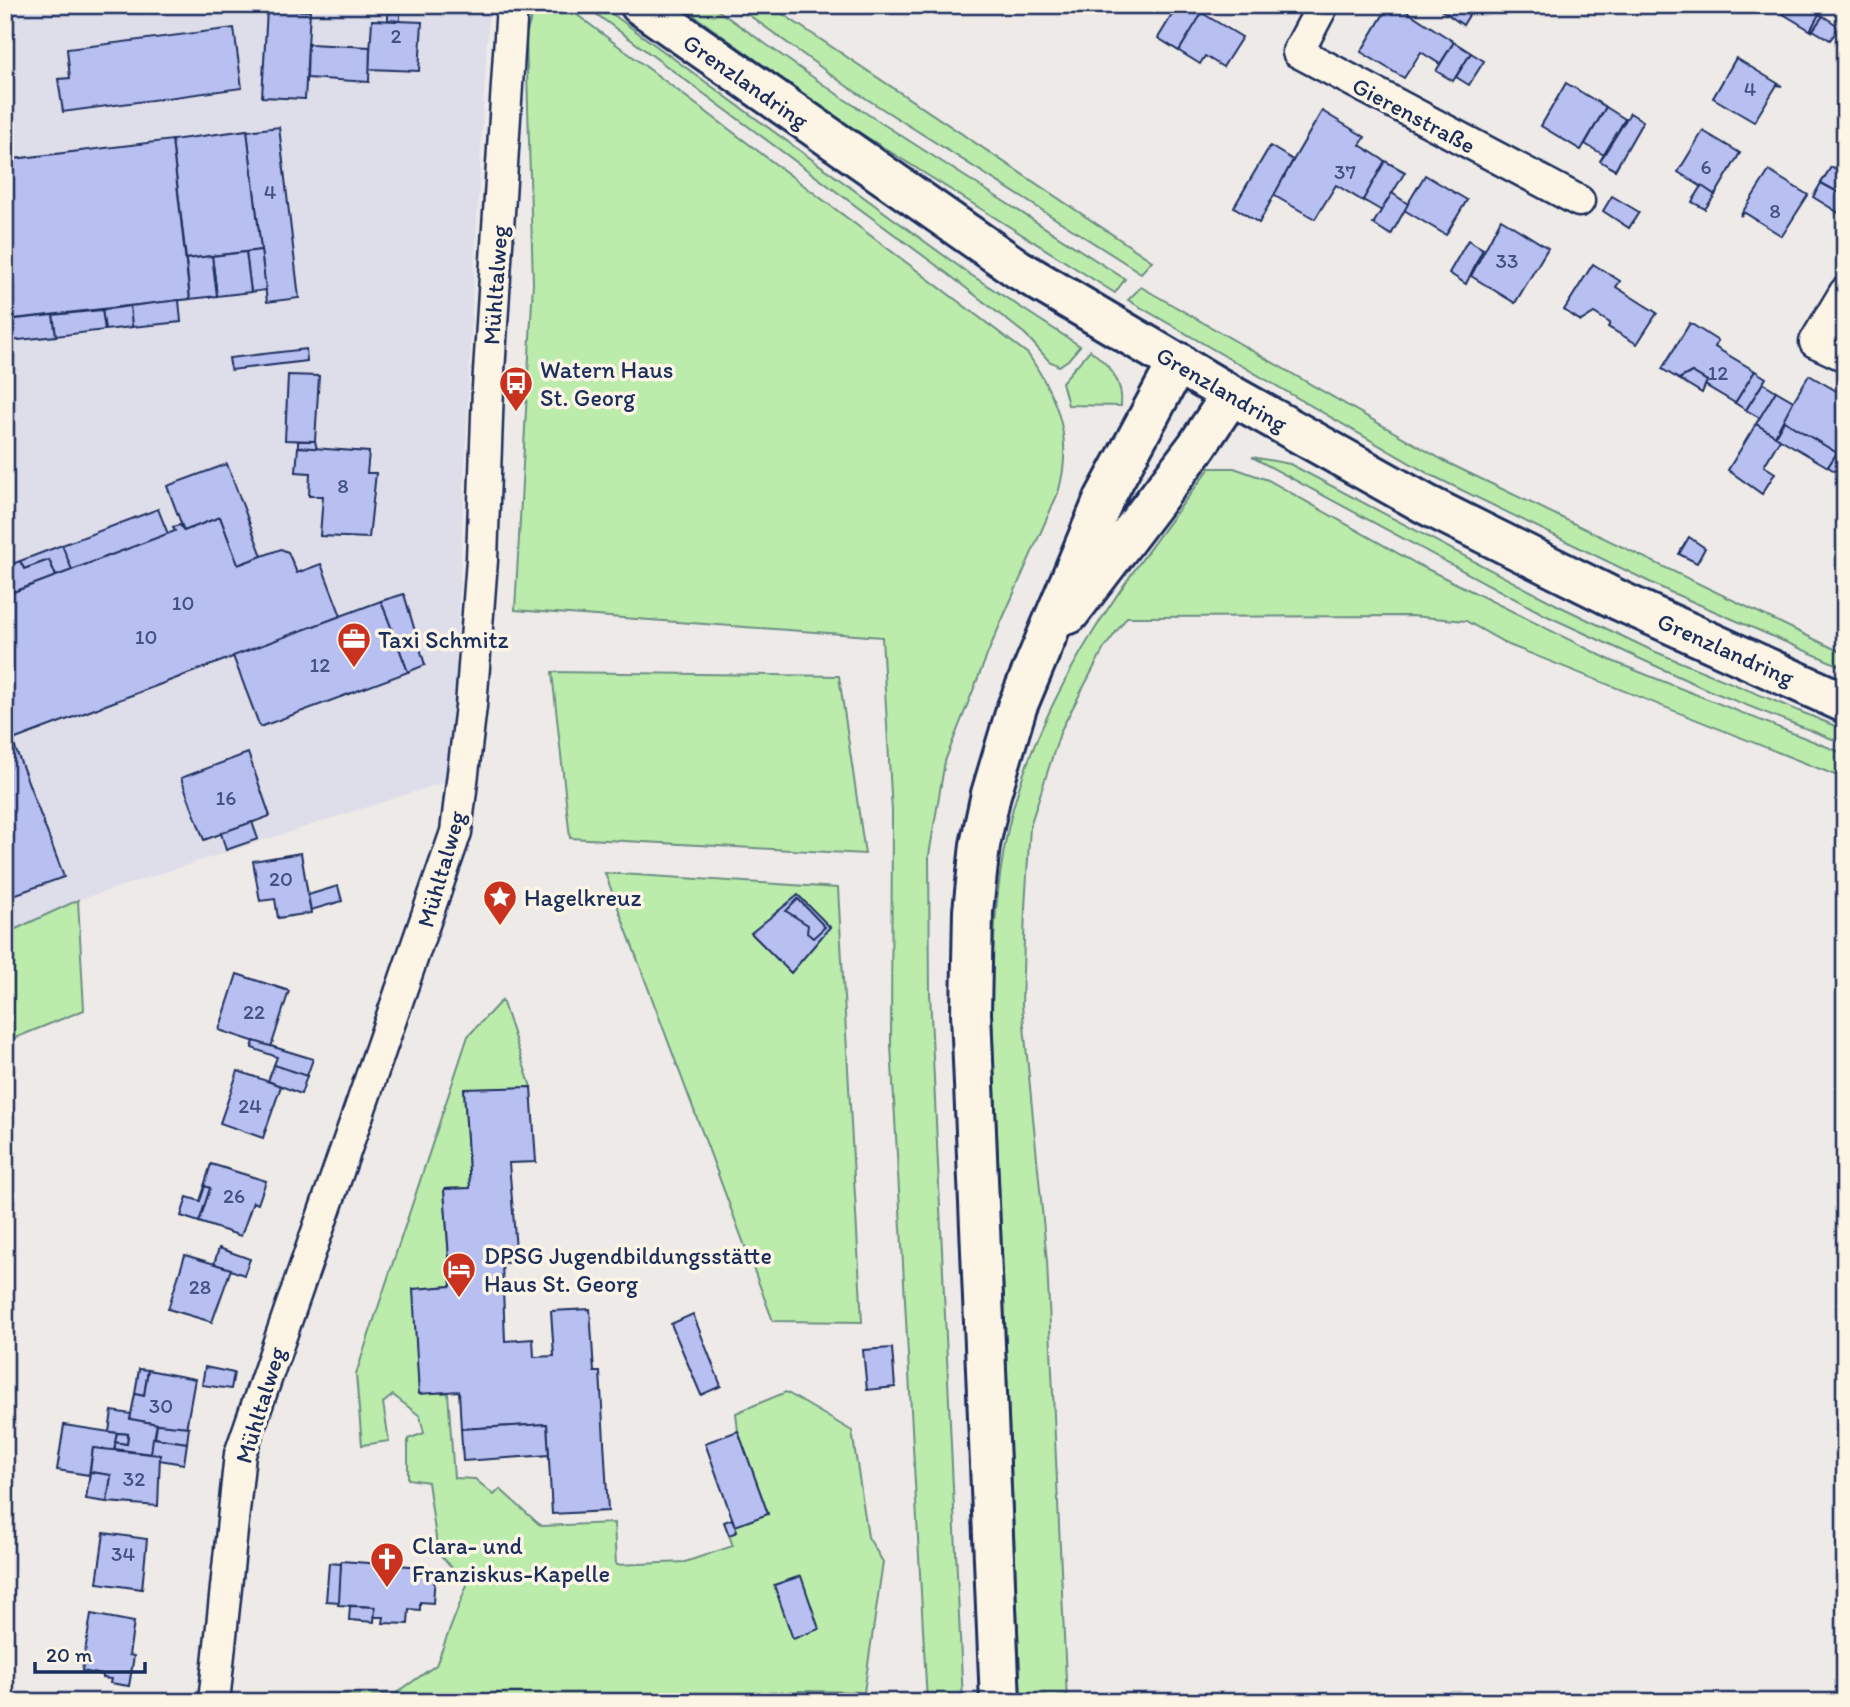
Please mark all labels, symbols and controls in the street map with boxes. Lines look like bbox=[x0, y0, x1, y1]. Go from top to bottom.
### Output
house number: 2 bbox=[390, 23, 402, 48]
street label: Grenzlandring bbox=[678, 27, 815, 135]
street label: Gierenstraße bbox=[1347, 70, 1481, 160]
house number: 4 bbox=[1744, 76, 1757, 101]
house number: 6 bbox=[1700, 154, 1712, 179]
house number: 37 bbox=[1334, 159, 1356, 184]
house number: 4 bbox=[264, 179, 277, 204]
house number: 8 bbox=[1769, 198, 1781, 223]
street label: Mühltalweg bbox=[476, 223, 514, 346]
house number: 33 bbox=[1496, 248, 1518, 273]
street label: Grenzlandring bbox=[1151, 340, 1293, 439]
place label: Watern Haus St. Georg bbox=[540, 355, 674, 412]
house number: 12 bbox=[1708, 360, 1728, 385]
bus stop icon: Watern Haus St. Georg bbox=[497, 364, 535, 413]
house number: 8 bbox=[337, 473, 349, 498]
house number: 10 bbox=[172, 590, 194, 615]
street label: Grenzlandring bbox=[1653, 606, 1800, 692]
office icon: Taxi Schmitz bbox=[335, 620, 373, 669]
house number: 10 bbox=[135, 624, 157, 649]
place label: Taxi Schmitz bbox=[378, 625, 509, 654]
house number: 12 bbox=[310, 652, 330, 677]
house number: 16 bbox=[216, 785, 236, 810]
street label: Mühltalweg bbox=[410, 807, 472, 931]
house number: 20 bbox=[269, 866, 293, 891]
place icon: Hagelkreuz bbox=[481, 878, 519, 927]
place label: Hagelkreuz bbox=[524, 883, 641, 912]
house number: 22 bbox=[243, 999, 265, 1024]
house number: 24 bbox=[238, 1093, 262, 1118]
house number: 26 bbox=[223, 1183, 245, 1208]
place label: DPSG Jugendbildungsstätte Haus St. Georg bbox=[484, 1241, 772, 1298]
hotel icon: DPSG Jugendbildungsstätte Haus St. Georg bbox=[440, 1250, 478, 1299]
house number: 28 bbox=[189, 1274, 211, 1299]
street label: Mühltalweg bbox=[229, 1343, 292, 1467]
house number: 30 bbox=[149, 1393, 173, 1418]
house number: 32 bbox=[123, 1466, 145, 1491]
place label: Clara- und Franziskus-Kapelle bbox=[412, 1531, 610, 1588]
church icon: Clara- und Franziskus-Kapelle bbox=[368, 1540, 406, 1589]
house number: 34 bbox=[111, 1541, 135, 1566]
scale bar bbox=[35, 1630, 145, 1674]
text: 20 m bbox=[46, 1642, 93, 1667]

